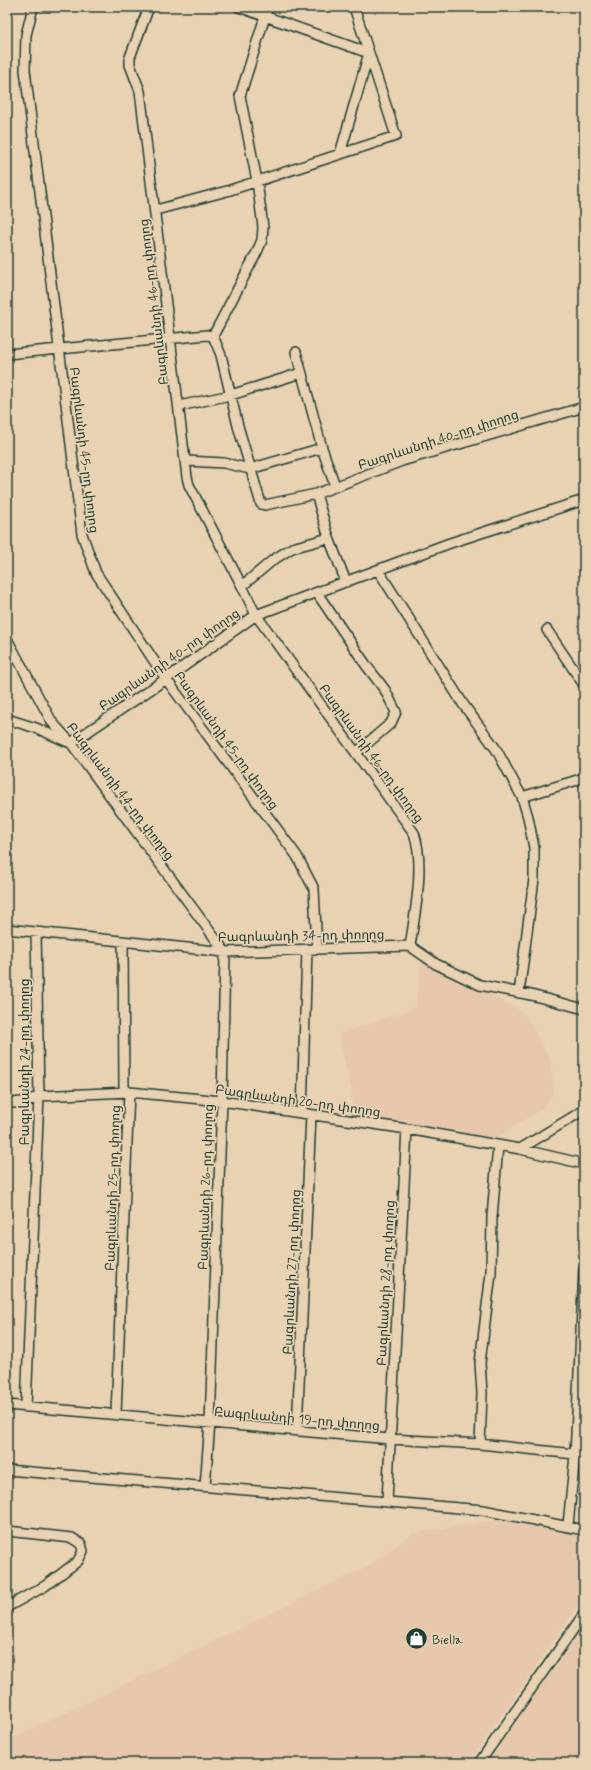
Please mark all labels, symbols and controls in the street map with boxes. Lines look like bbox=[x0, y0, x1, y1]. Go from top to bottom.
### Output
street label: Բագրևանդի 46-րդ փողոց bbox=[136, 218, 173, 386]
street label: Բագրևանդի 45-րդ փողոց bbox=[65, 366, 102, 534]
street label: Բագրևանդի 40-րդ փողոց bbox=[356, 406, 521, 474]
street label: Բագրևանդի 40-րդ փողոց bbox=[96, 605, 244, 715]
street label: Բագրևանդի 45-րդ փողոց bbox=[170, 668, 282, 814]
street label: Բագրևանդի 46-րդ փողոց bbox=[315, 681, 427, 827]
street label: Բագրևանդի 44-րդ փողոց bbox=[62, 720, 177, 864]
street label: Բագրևանդի 34-րդ փողոց bbox=[218, 927, 385, 946]
street label: Բագրևանդի 24-րդ փողոց bbox=[17, 978, 34, 1146]
street label: Բագրևանդի 20-րդ փողոց bbox=[214, 1081, 382, 1122]
street label: Բագրևանդի 26-րդ փողոց bbox=[195, 1104, 218, 1271]
street label: Բագրևանդի 25-րդ փողոց bbox=[102, 1105, 125, 1271]
street label: Բագրևանդի 27-րդ փողոց bbox=[280, 1189, 305, 1355]
street label: Բագրևանդի 28-րդ փողոց bbox=[374, 1200, 399, 1367]
street label: Բագրևանդի 19-րդ փողոց bbox=[213, 1404, 381, 1435]
shop icon: Biella bbox=[404, 1626, 430, 1652]
place label: Biella bbox=[432, 1632, 463, 1649]

